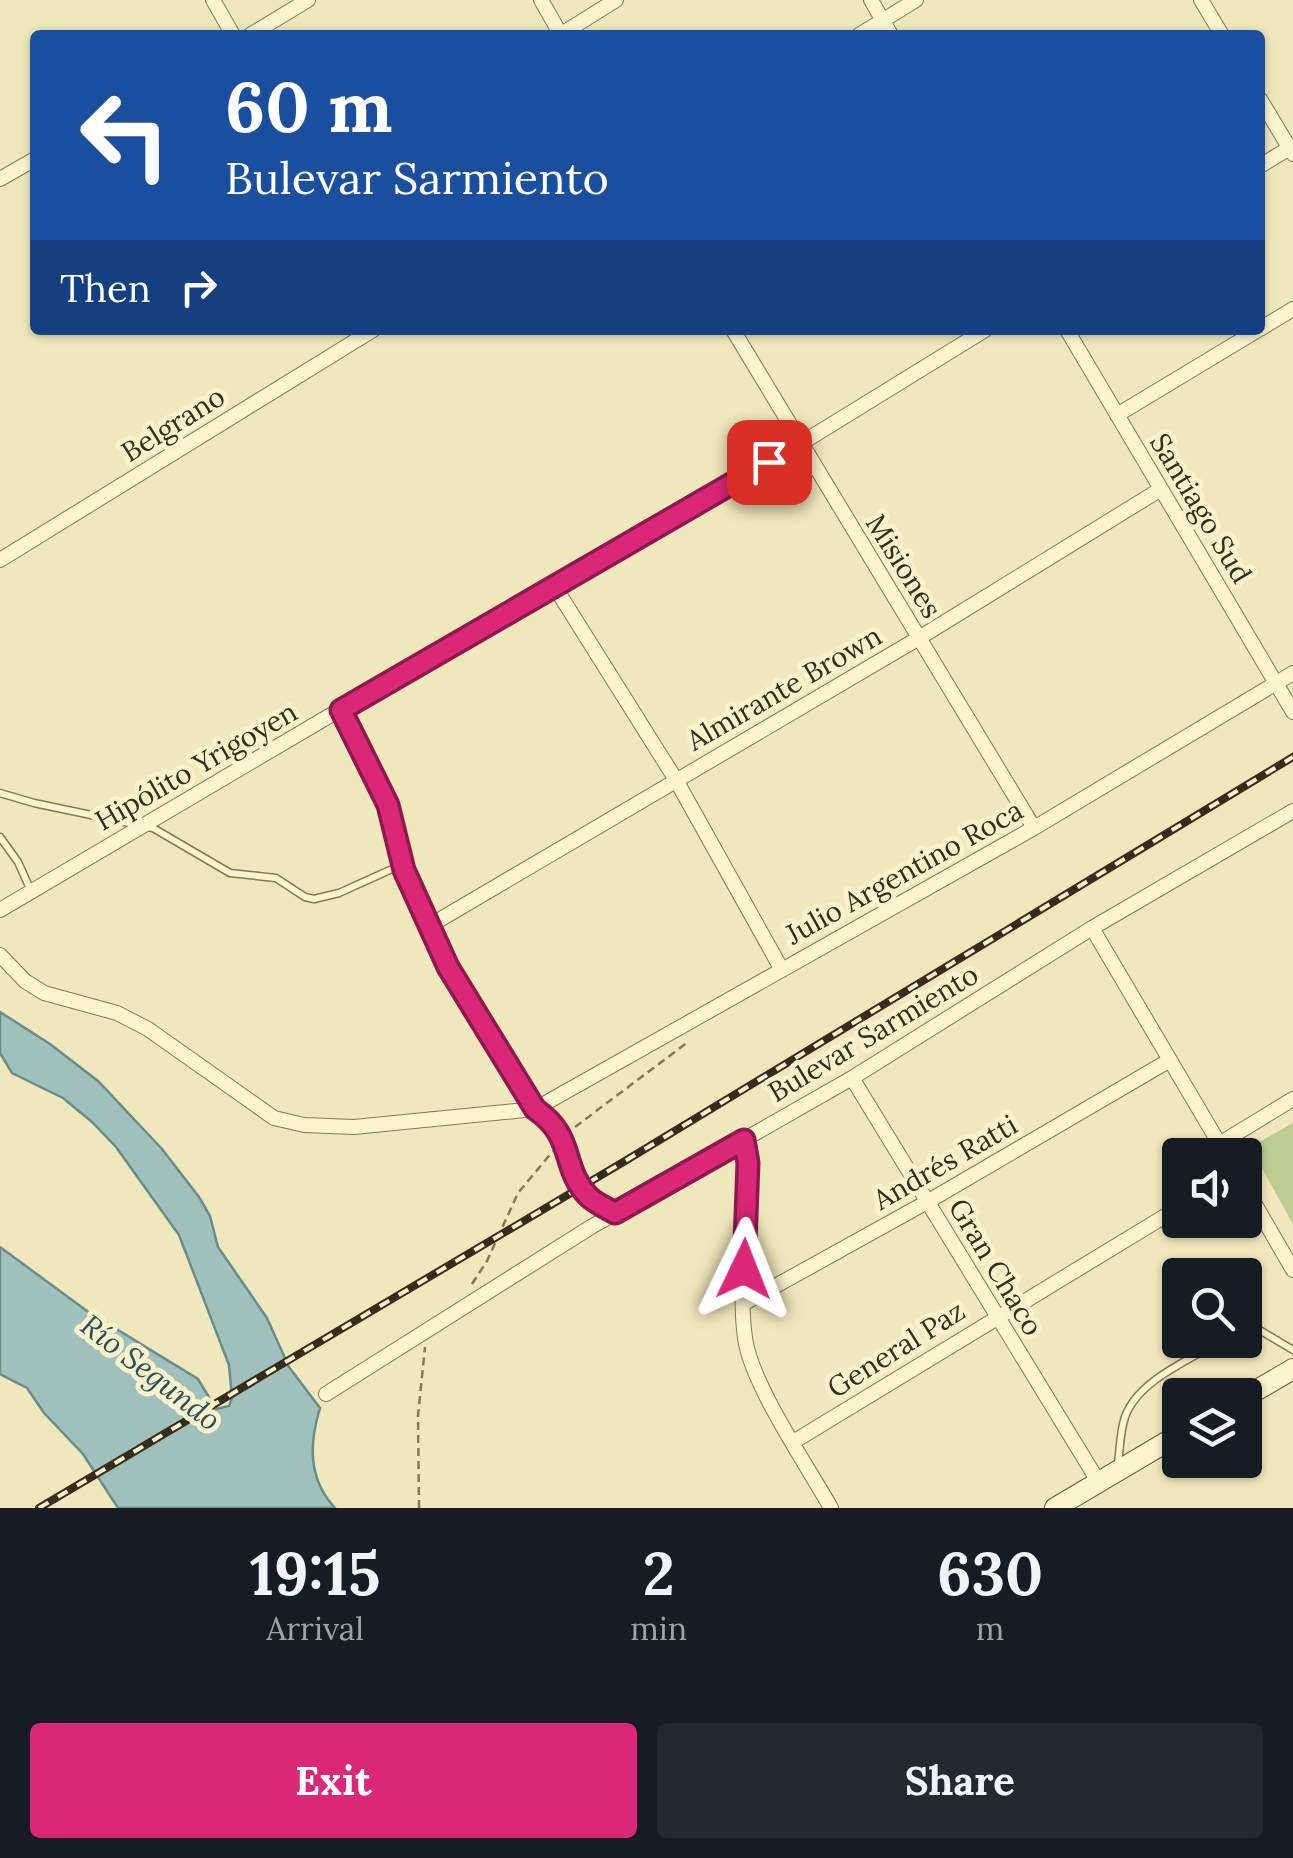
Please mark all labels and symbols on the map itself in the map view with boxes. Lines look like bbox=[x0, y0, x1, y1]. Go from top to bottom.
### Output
street label: Belgrano bbox=[115, 378, 231, 470]
pin bbox=[727, 420, 812, 505]
street label: Santiago Sud bbox=[1142, 427, 1260, 589]
street label: Misiones bbox=[858, 507, 950, 625]
street label: Almirante Brown bbox=[679, 618, 888, 759]
street label: Hipólito Yrigoyen bbox=[88, 693, 304, 839]
street label: Julio Argentino Roca bbox=[778, 792, 1029, 953]
street label: Bulevar Sarmiento bbox=[761, 956, 985, 1110]
street label: Andrés Ratti bbox=[866, 1106, 1023, 1218]
street label: Gran Chaco bbox=[941, 1192, 1051, 1342]
position arrow bbox=[692, 1217, 796, 1321]
street label: General Paz bbox=[821, 1293, 971, 1405]
water label: Río Segundo bbox=[73, 1306, 229, 1438]

